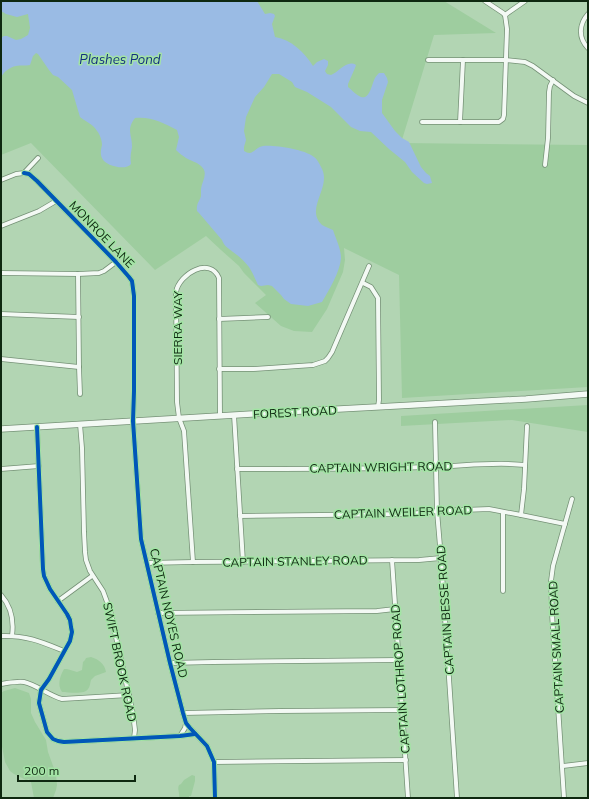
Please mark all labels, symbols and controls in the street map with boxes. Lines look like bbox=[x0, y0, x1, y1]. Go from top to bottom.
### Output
water label: Plashes Pond bbox=[79, 51, 161, 67]
street label: MONROE LANE bbox=[66, 197, 138, 271]
street label: SIERRA WAY bbox=[170, 290, 185, 365]
street label: FOREST ROAD bbox=[253, 402, 337, 422]
street label: CAPTAIN WRIGHT ROAD bbox=[309, 458, 453, 476]
street label: CAPTAIN WEILER ROAD bbox=[334, 502, 472, 522]
street label: CAPTAIN BESSE ROAD bbox=[433, 545, 457, 675]
street label: CAPTAIN NOYES ROAD bbox=[147, 547, 191, 679]
street label: CAPTAIN STANLEY ROAD bbox=[222, 552, 368, 570]
street label: CAPTAIN SMALL ROAD bbox=[545, 580, 567, 714]
street label: SWIFT BROOK ROAD bbox=[100, 601, 140, 723]
street label: CAPTAIN LOTHROP ROAD bbox=[387, 604, 413, 754]
scale bar bbox=[18, 757, 135, 783]
text: 200 m bbox=[24, 763, 59, 778]

